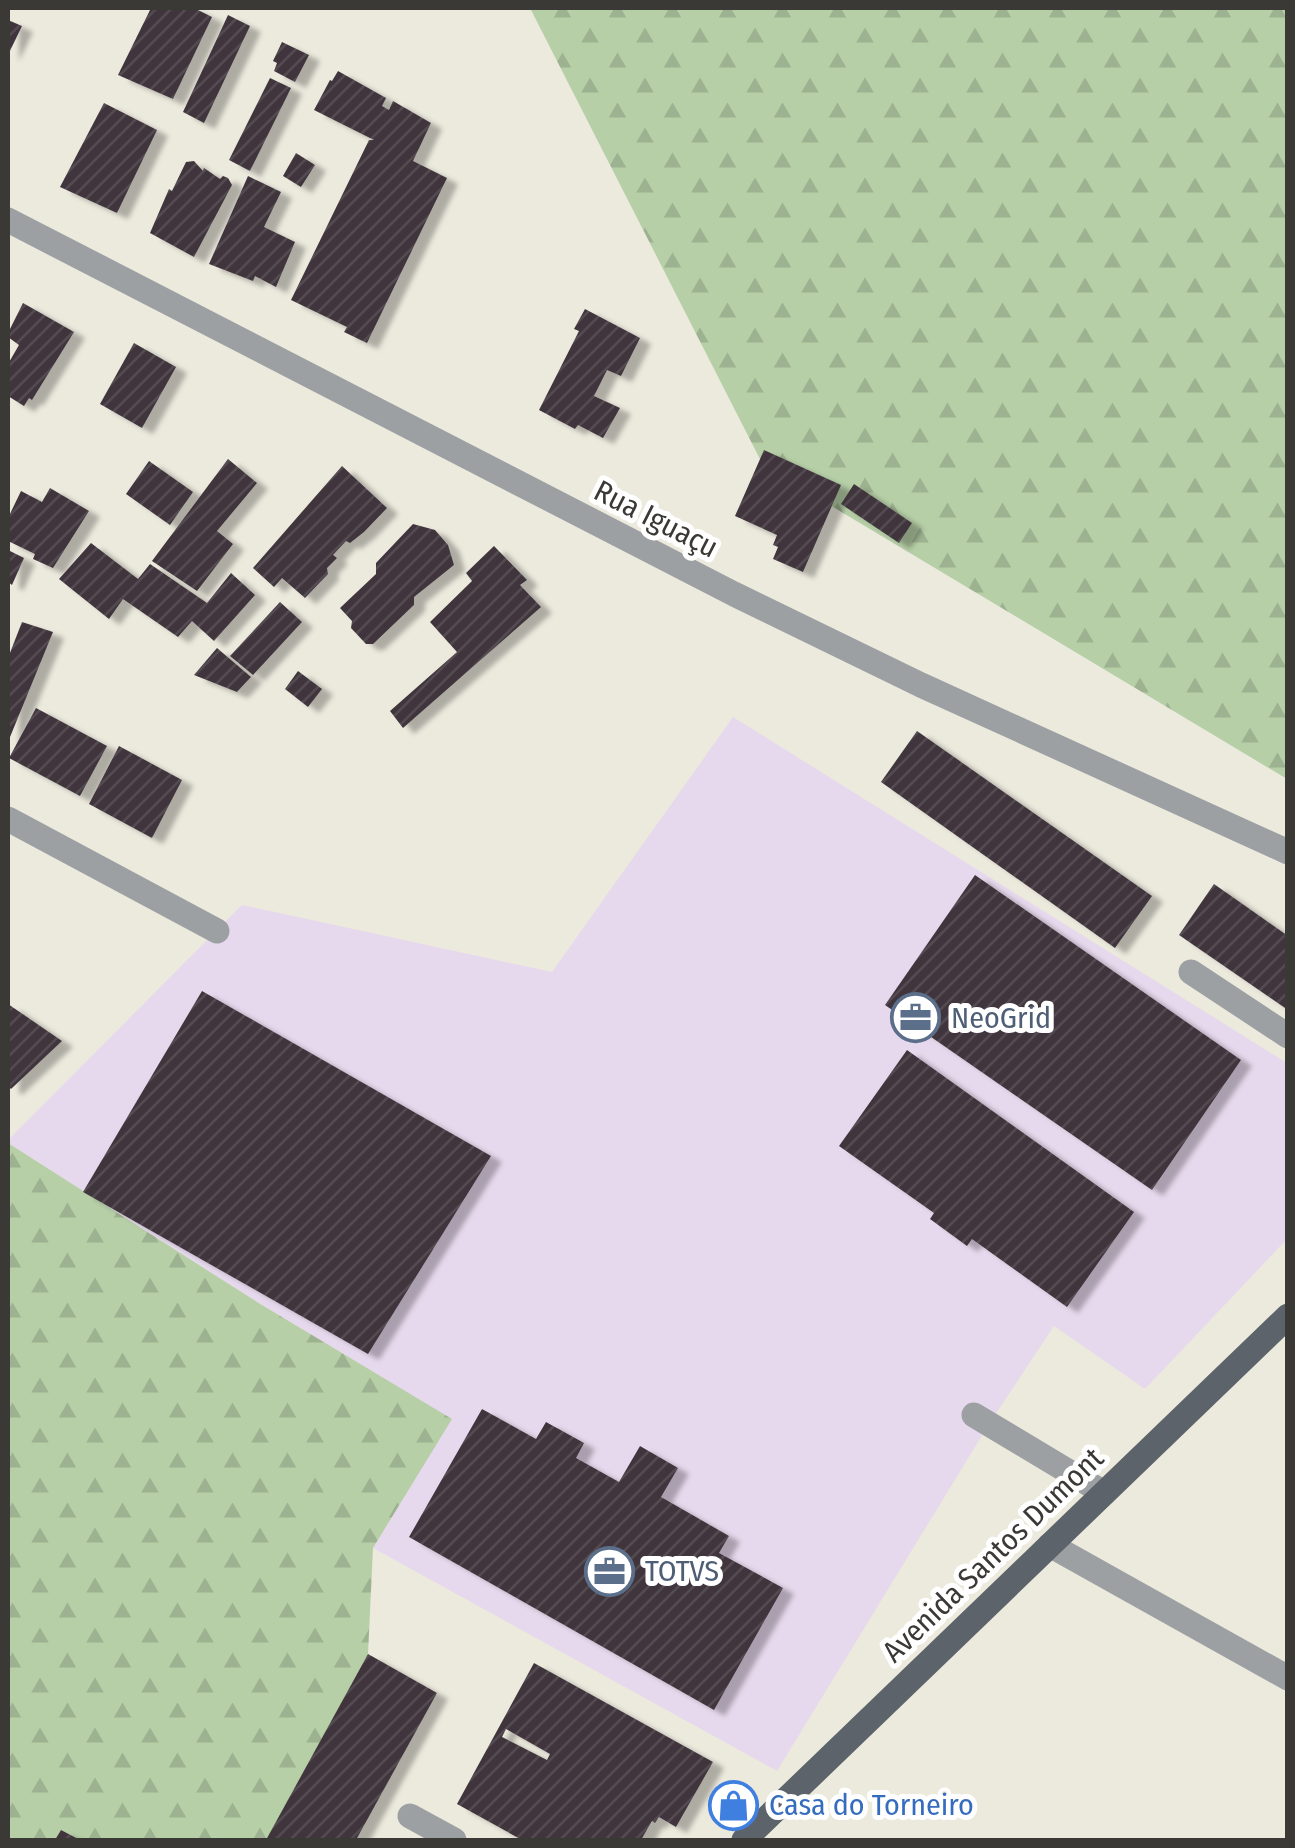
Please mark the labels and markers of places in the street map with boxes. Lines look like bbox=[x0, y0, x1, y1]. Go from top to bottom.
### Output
office icon: NeoGrid bbox=[890, 992, 942, 1044]
place label: NeoGrid bbox=[951, 1000, 1051, 1036]
office icon: TOTVS bbox=[584, 1545, 636, 1597]
place label: TOTVS bbox=[645, 1553, 719, 1589]
shop icon: Casa do Torneiro bbox=[708, 1779, 760, 1831]
place label: Casa do Torneiro bbox=[769, 1787, 974, 1823]

